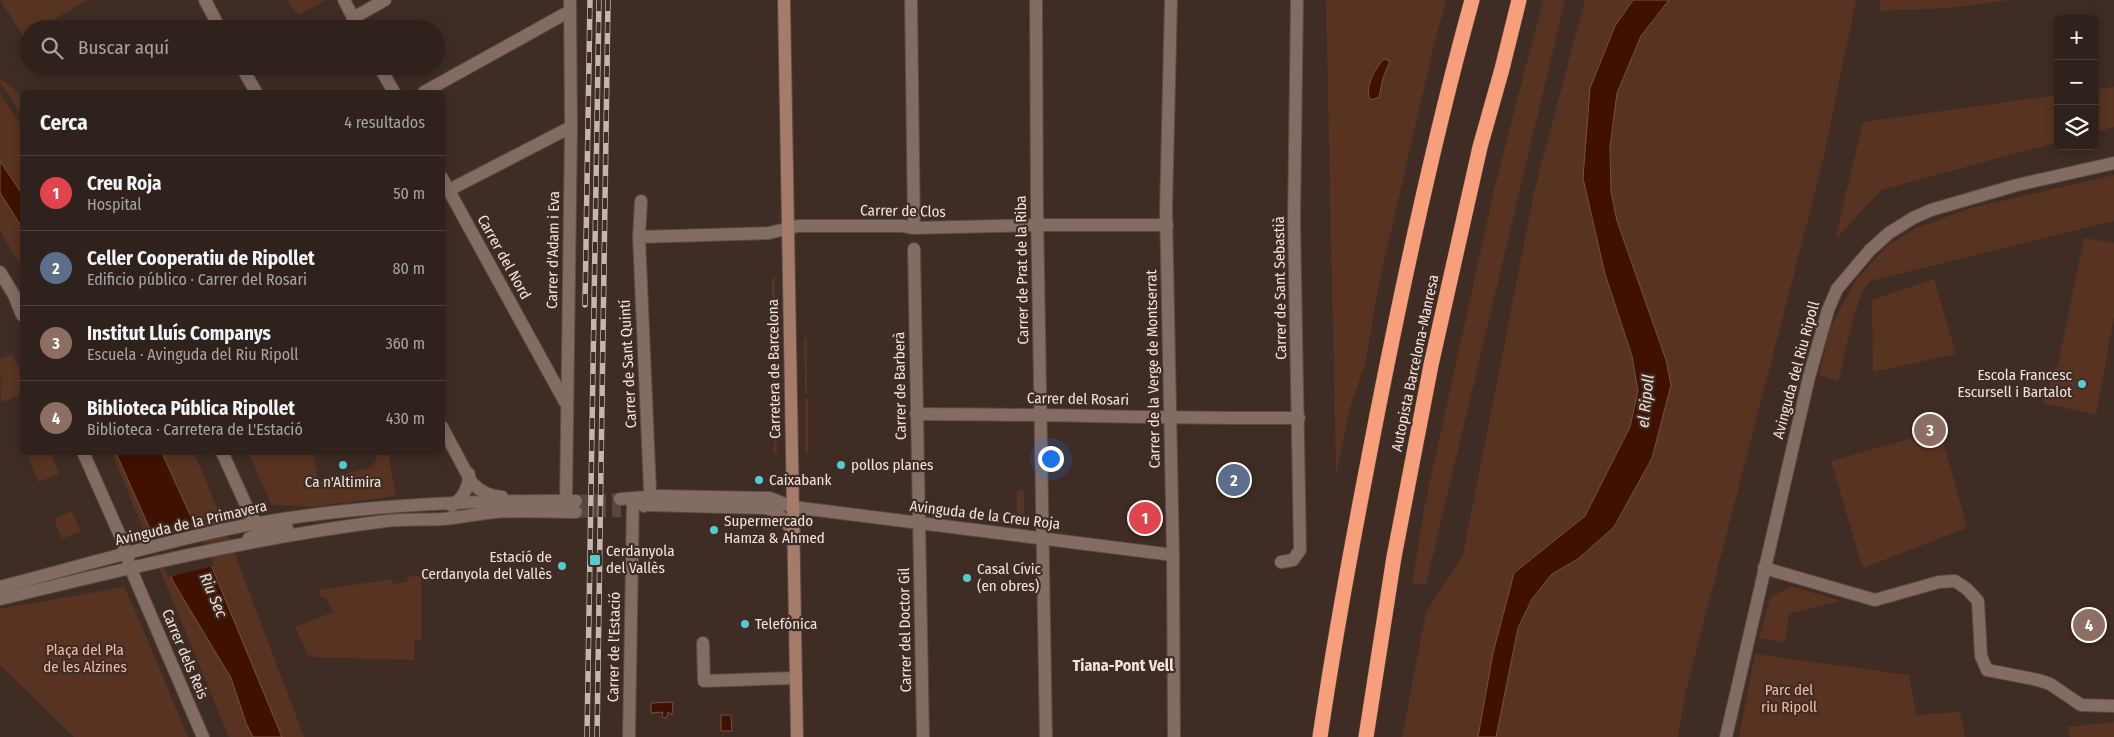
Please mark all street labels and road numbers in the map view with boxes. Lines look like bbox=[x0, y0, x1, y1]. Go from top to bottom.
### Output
street label: Carrer d'Adam i Eva bbox=[543, 191, 563, 309]
street label: Carrer de Prat de la Riba bbox=[1012, 195, 1032, 345]
street label: Carrer de Clos bbox=[860, 201, 946, 221]
street label: Carrer del Nord bbox=[473, 212, 535, 302]
street label: Carrer de Sant Sebastià bbox=[1270, 216, 1290, 360]
street label: Carrer de la Verge de Montserrat bbox=[1142, 269, 1164, 468]
street label: Autopista Barcelona-Manresa bbox=[1387, 273, 1443, 453]
street label: Carrer de Sant Quintí bbox=[616, 299, 640, 429]
street label: Carretera de Barcelona bbox=[764, 299, 784, 439]
street label: Avinguda del Riu Ripoll bbox=[1769, 299, 1823, 441]
street label: Carrer de Barberà bbox=[890, 332, 910, 440]
street label: Carrer del Rosari bbox=[1027, 389, 1129, 409]
street label: Avinguda de la Primavera bbox=[113, 497, 269, 549]
street label: Avinguda de la Creu Roja bbox=[909, 497, 1061, 533]
street label: Carrer del Doctor Gil bbox=[895, 567, 915, 692]
street label: Carrer de l'Estació bbox=[604, 592, 624, 702]
street label: Carrer dels Reis bbox=[158, 606, 212, 702]

